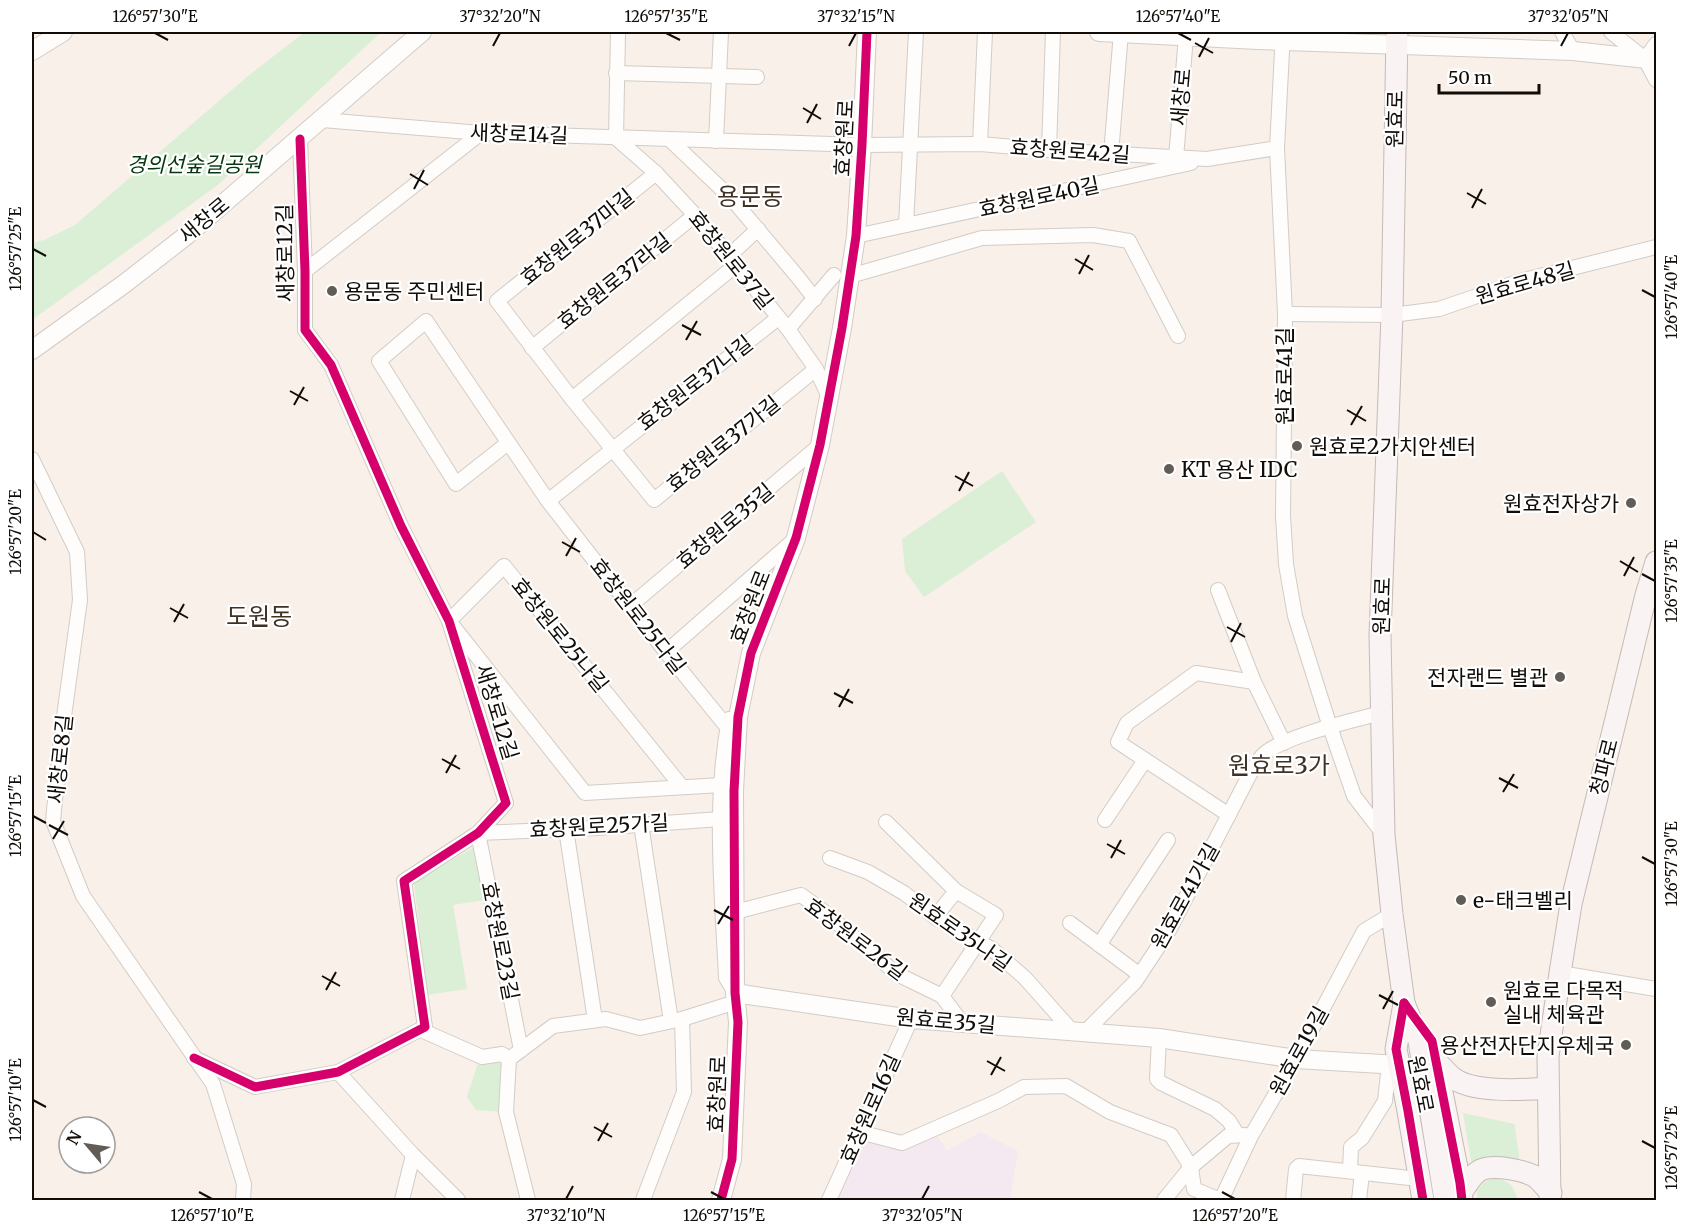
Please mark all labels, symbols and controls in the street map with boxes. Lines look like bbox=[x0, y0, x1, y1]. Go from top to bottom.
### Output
text: 126°57'30"E bbox=[112, 7, 198, 26]
text: 37°32'20"N bbox=[459, 7, 541, 26]
text: 126°57'35"E bbox=[624, 7, 708, 26]
text: 37°32'15"N bbox=[817, 7, 895, 26]
text: 126°57'40"E bbox=[1136, 7, 1221, 26]
text: 37°32'05"N bbox=[1528, 7, 1609, 26]
scale bar bbox=[1439, 57, 1540, 95]
text: 50 m bbox=[1448, 66, 1492, 89]
street label: 새창로 bbox=[1165, 67, 1197, 127]
street label: 원효로 bbox=[1381, 90, 1409, 148]
street label: 효창원로 bbox=[828, 99, 860, 177]
street label: 새창로14길 bbox=[469, 119, 569, 149]
street label: 효창원로42길 bbox=[1009, 133, 1131, 169]
park label: 경의선숲길공원 bbox=[126, 151, 263, 178]
street label: 효창원로40길 bbox=[976, 171, 1102, 223]
district label: 용문동 bbox=[717, 181, 783, 212]
street label: 효창원로37마길 bbox=[514, 183, 640, 291]
street label: 새창로 bbox=[173, 191, 235, 249]
street label: 새창로12길 bbox=[271, 203, 299, 303]
street label: 효창원로37길 bbox=[683, 205, 779, 315]
text: 126°57'25"E bbox=[6, 207, 25, 291]
street label: 효창원로37라길 bbox=[551, 227, 677, 335]
text: 126°57'40"E bbox=[1662, 254, 1681, 339]
street label: 원효로48길 bbox=[1472, 256, 1578, 310]
place label: 용문동 주민센터 bbox=[344, 278, 484, 305]
marker: 용문동 주민센터 bbox=[325, 284, 339, 298]
street label: 원효로41길 bbox=[1271, 327, 1298, 425]
street label: 효창원로37나길 bbox=[632, 330, 758, 436]
street label: 효창원로37가길 bbox=[660, 390, 786, 498]
place label: 원효로2가치안센터 bbox=[1309, 433, 1476, 460]
marker: 원효로2가치안센터 bbox=[1290, 439, 1304, 453]
place label: KT 용산 IDC bbox=[1181, 456, 1297, 483]
marker: KT 용산 IDC bbox=[1162, 462, 1176, 476]
street label: 효창원로35길 bbox=[670, 477, 780, 575]
text: 126°57'20"E bbox=[6, 489, 25, 575]
place label: 원효전자상가 bbox=[1503, 490, 1619, 517]
marker: 원효전자상가 bbox=[1624, 496, 1638, 510]
text: 126°57'35"E bbox=[1662, 539, 1681, 623]
street label: 효창원로25다길 bbox=[584, 553, 692, 679]
street label: 효창원로 bbox=[724, 566, 776, 648]
street label: 효창원로25나길 bbox=[505, 572, 615, 698]
street label: 원효로 bbox=[1367, 577, 1397, 635]
district label: 도원동 bbox=[226, 601, 292, 632]
street label: 새창로12길 bbox=[470, 661, 524, 763]
place label: 전자랜드 별관 bbox=[1427, 664, 1548, 691]
marker: 전자랜드 별관 bbox=[1553, 670, 1567, 684]
street label: 새창로8길 bbox=[42, 713, 78, 805]
street label: 청파로 bbox=[1584, 736, 1624, 798]
district label: 원효로3가 bbox=[1228, 750, 1330, 781]
text: 126°57'15"E bbox=[6, 775, 25, 857]
street label: 효창원로25가길 bbox=[528, 809, 670, 843]
text: 126°57'30"E bbox=[1662, 821, 1681, 907]
street label: 원효로41가길 bbox=[1145, 838, 1225, 954]
street label: 효창원로23길 bbox=[475, 879, 525, 1003]
street label: 원효로35나길 bbox=[903, 887, 1017, 977]
place label: e-태크벨리 bbox=[1473, 887, 1573, 914]
street label: 효창원로26길 bbox=[799, 892, 913, 986]
marker: e-태크벨리 bbox=[1454, 893, 1468, 907]
place label: 원효로 다목적 실내 체육관 bbox=[1503, 977, 1624, 1028]
marker: 원효로 다목적 실내 체육관 bbox=[1484, 995, 1498, 1009]
street label: 원효로19길 bbox=[1263, 1001, 1335, 1101]
street label: 원효로35길 bbox=[895, 1003, 997, 1039]
place label: 용산전자단지우체국 bbox=[1440, 1032, 1614, 1059]
marker: 용산전자단지우체국 bbox=[1619, 1038, 1633, 1052]
street label: 효창원로16길 bbox=[834, 1050, 906, 1168]
street label: 원효로 bbox=[1402, 1053, 1440, 1115]
street label: 효창원로 bbox=[702, 1055, 732, 1133]
text: 126°57'10"E bbox=[6, 1058, 25, 1141]
text: 126°57'25"E bbox=[1662, 1106, 1681, 1190]
north arrow bbox=[57, 1115, 117, 1175]
text: N bbox=[62, 1127, 86, 1148]
text: 126°57'10"E bbox=[171, 1206, 254, 1225]
text: 37°32'10"N bbox=[527, 1206, 606, 1225]
text: 126°57'15"E bbox=[683, 1206, 765, 1225]
text: 37°32'05"N bbox=[882, 1206, 963, 1225]
text: 126°57'20"E bbox=[1192, 1206, 1278, 1225]

